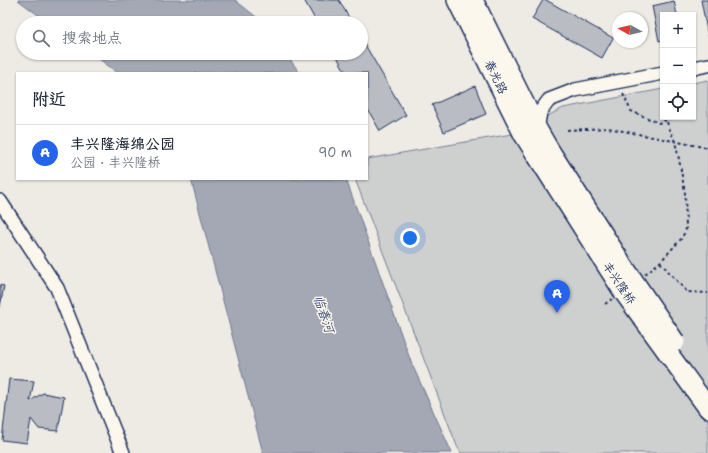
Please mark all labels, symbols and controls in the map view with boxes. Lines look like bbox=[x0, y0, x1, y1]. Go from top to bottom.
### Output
north arrow bbox=[612, 12, 648, 48]
map controls bbox=[660, 12, 696, 120]
button: + bbox=[660, 12, 696, 48]
search box bbox=[16, 16, 368, 60]
icon: search bbox=[30, 27, 52, 49]
text: 搜索地点 bbox=[62, 28, 122, 48]
button: − bbox=[660, 48, 696, 84]
street label: 春光路 bbox=[481, 57, 511, 97]
button: locate bbox=[660, 84, 696, 120]
text: 附近 bbox=[32, 88, 66, 110]
text: 丰兴隆海绵公园 bbox=[70, 134, 175, 154]
text: A bbox=[40, 144, 50, 161]
text: 90 m bbox=[318, 144, 352, 161]
text: 公园 · 丰兴隆桥 bbox=[70, 154, 161, 171]
your location bbox=[400, 228, 420, 248]
street label: 丰兴隆桥 bbox=[599, 259, 640, 308]
pin: A bbox=[544, 280, 570, 313]
water label: 临春河 bbox=[310, 293, 339, 337]

